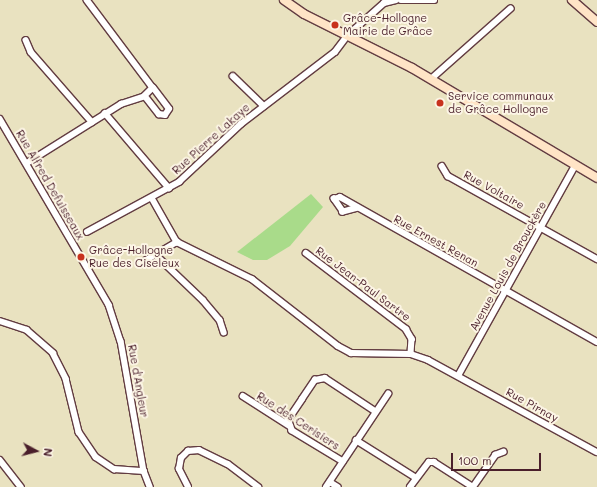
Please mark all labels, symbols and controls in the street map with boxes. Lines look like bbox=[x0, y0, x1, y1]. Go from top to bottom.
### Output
place label: Grâce-Hollogne Mairie de Grâce bbox=[343, 12, 432, 38]
marker: Grâce-Hollogne Mairie de Grâce bbox=[330, 20, 340, 30]
place label: Service communaux de Grâce Hollogne bbox=[448, 90, 554, 116]
marker: Service communaux de Grâce Hollogne bbox=[435, 98, 445, 108]
street label: Rue Pierre Lakaye bbox=[170, 101, 252, 177]
street label: Rue Alfred Defuisseaux bbox=[13, 128, 87, 242]
street label: Rue Voltaire bbox=[461, 168, 527, 212]
street label: Avenue Louis de Brouckère bbox=[467, 199, 549, 333]
street label: Rue Ernest Renan bbox=[391, 212, 481, 270]
place label: Grâce-Hollogne Rue des Ciseleux bbox=[89, 244, 180, 270]
street label: Rue Jean-Paul Sartre bbox=[313, 244, 413, 324]
marker: Grâce-Hollogne Rue des Ciseleux bbox=[76, 252, 86, 262]
street label: Rue d'Angleur bbox=[125, 343, 151, 419]
street label: Rue Pirnay bbox=[504, 385, 560, 425]
street label: Rue des Cerisiers bbox=[254, 389, 342, 453]
north arrow bbox=[16, 431, 56, 471]
scale bar bbox=[453, 445, 543, 471]
text: N bbox=[40, 447, 56, 458]
text: 100 m bbox=[458, 452, 492, 468]

